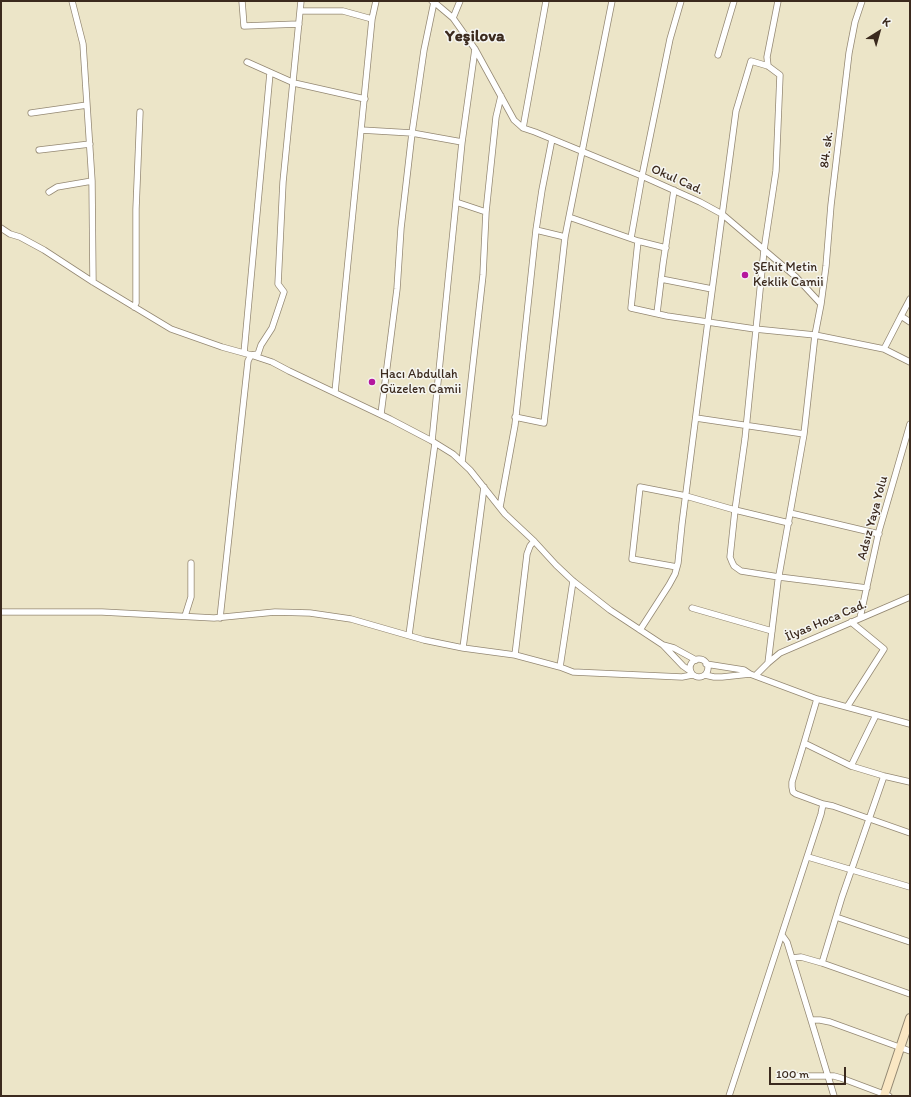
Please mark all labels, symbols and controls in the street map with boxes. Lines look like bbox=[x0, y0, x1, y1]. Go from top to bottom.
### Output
north arrow bbox=[859, 12, 899, 52]
text: K bbox=[880, 15, 893, 29]
district label: Yeşilova bbox=[445, 27, 505, 47]
street label: 84. sk. bbox=[817, 131, 837, 169]
street label: Okul Cad. bbox=[649, 162, 705, 198]
place label: ŞEhit Metin Keklik Camii bbox=[753, 260, 823, 291]
marker: ŞEhit Metin Keklik Camii bbox=[740, 270, 750, 280]
place label: Hacı Abdullah Güzelen Camii bbox=[380, 367, 461, 398]
marker: Hacı Abdullah Güzelen Camii bbox=[367, 377, 377, 387]
street label: Adsız Yaya Yolu bbox=[854, 474, 892, 562]
street label: İlyas Hoca Cad. bbox=[783, 597, 869, 645]
scale bar bbox=[771, 1059, 848, 1085]
text: 100 m bbox=[776, 1067, 809, 1081]

